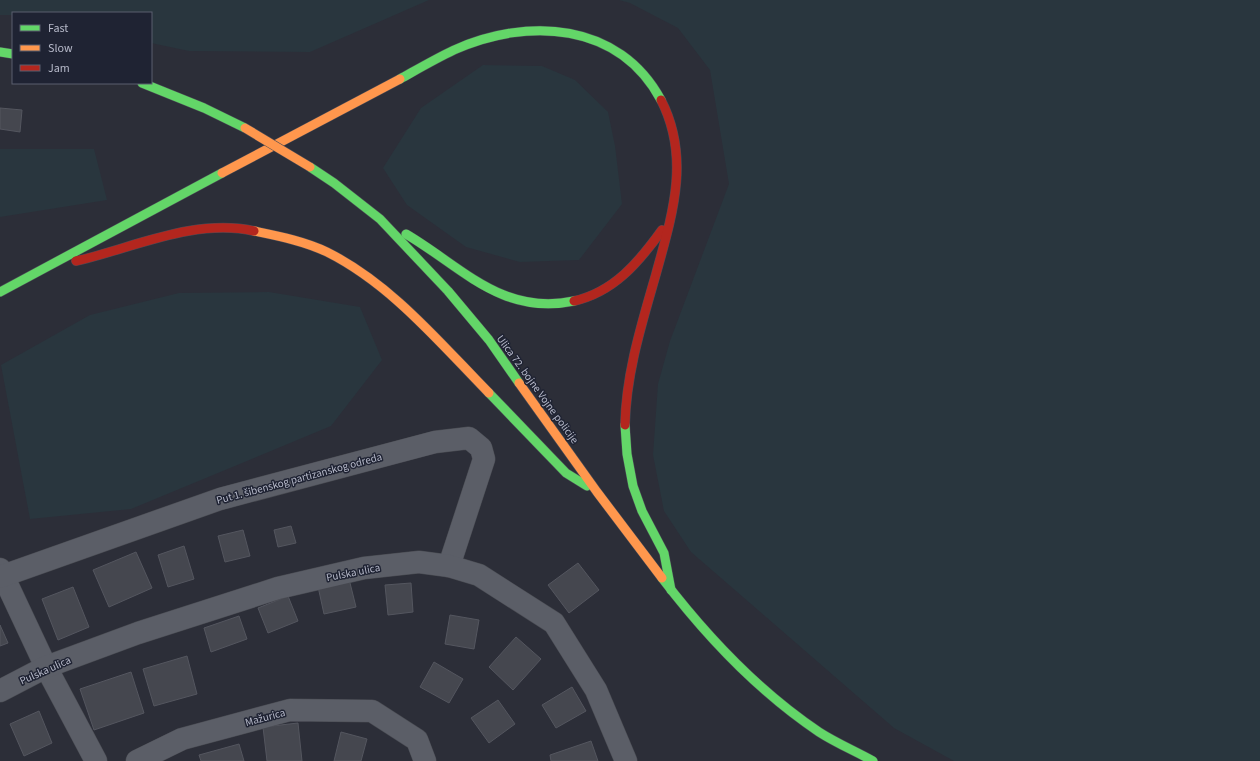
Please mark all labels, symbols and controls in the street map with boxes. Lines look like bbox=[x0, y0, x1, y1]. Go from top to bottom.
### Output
legend bbox=[12, 12, 152, 84]
text: Fast bbox=[48, 20, 68, 37]
text: Slow bbox=[48, 40, 73, 57]
text: Jam bbox=[48, 60, 70, 77]
street label: Ulica 72. bojne Vojne policije bbox=[493, 332, 582, 447]
street label: Put 1. šibenskog partizanskog odreda bbox=[215, 449, 384, 508]
street label: Pulska ulica bbox=[325, 560, 381, 585]
street label: Pulska ulica bbox=[17, 652, 73, 688]
street label: Mažurica bbox=[243, 705, 287, 730]

